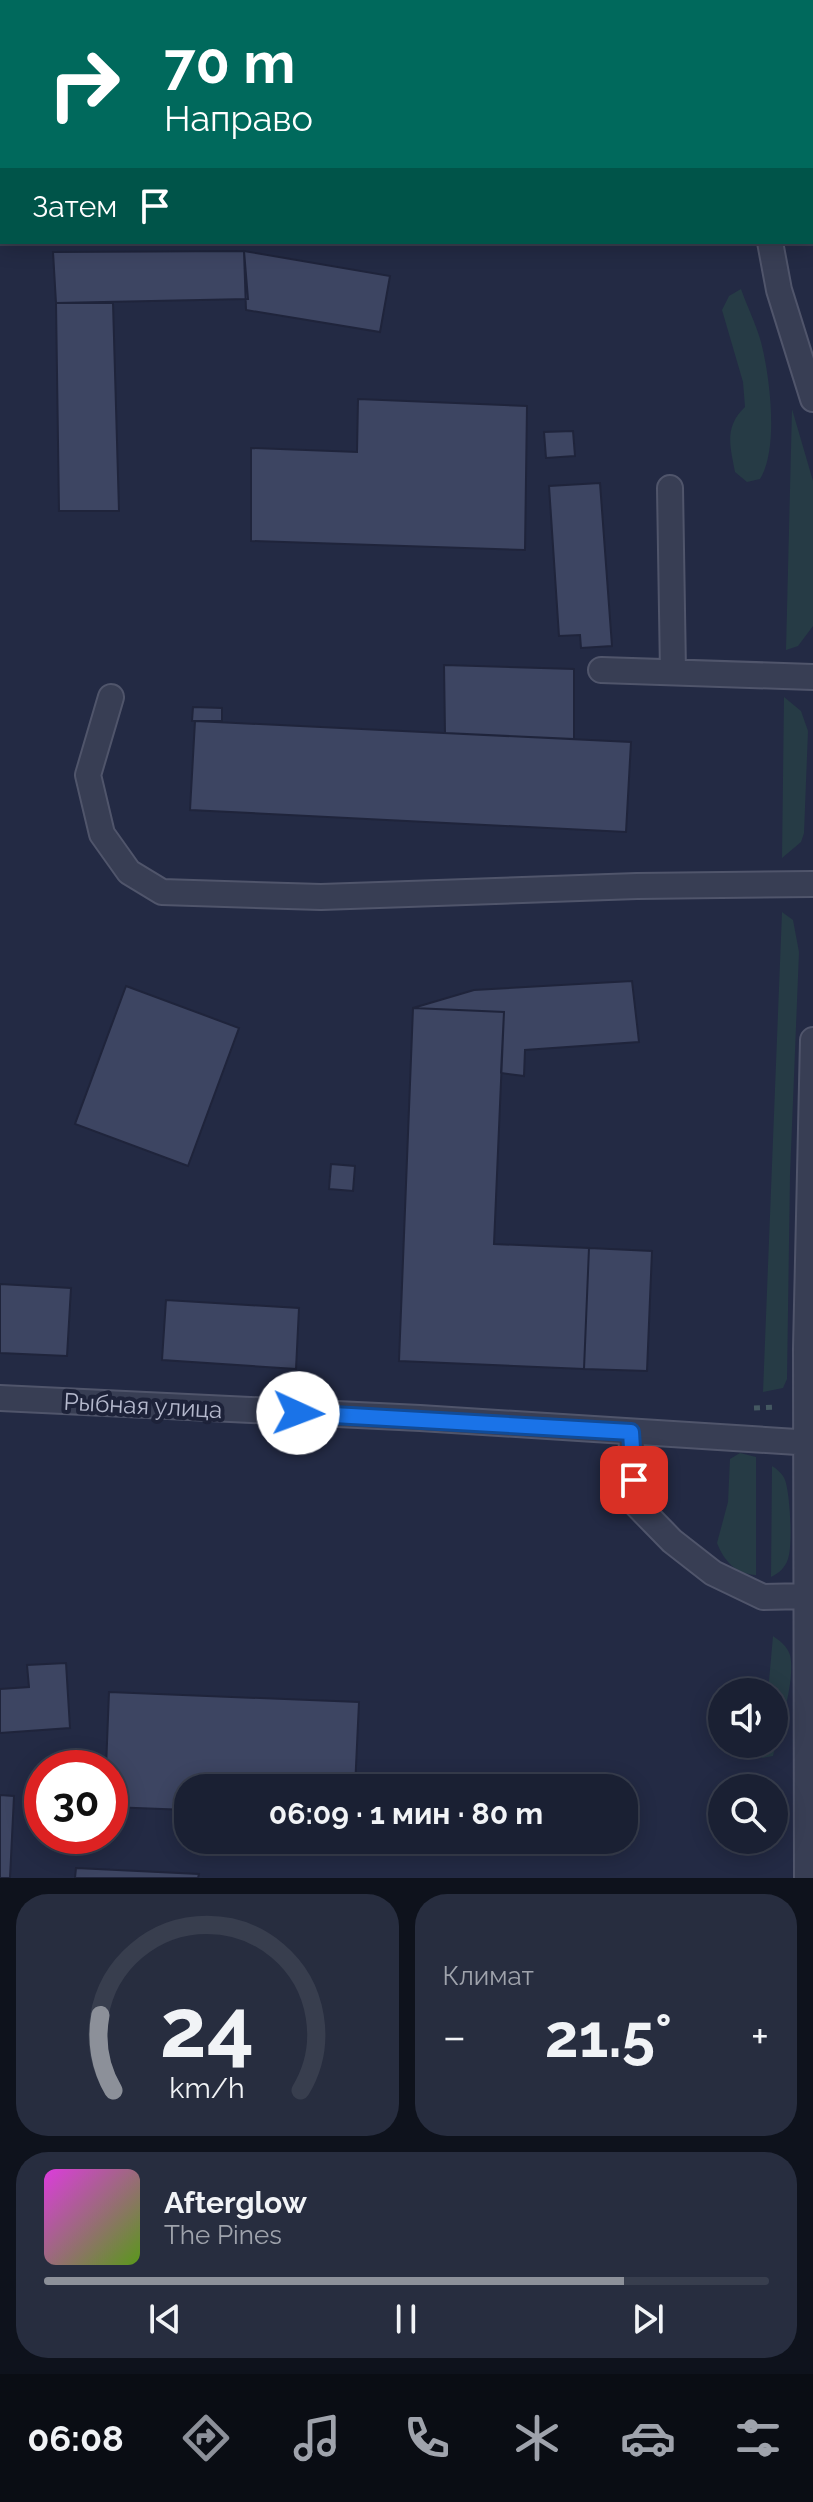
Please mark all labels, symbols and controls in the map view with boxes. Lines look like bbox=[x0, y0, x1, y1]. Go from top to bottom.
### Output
text: 70 m bbox=[164, 30, 295, 96]
icon: right bbox=[32, 32, 136, 136]
text: Направо bbox=[164, 97, 313, 139]
icon: arrive bbox=[133, 184, 177, 228]
text: Затем bbox=[32, 189, 117, 224]
position arrow bbox=[256, 1371, 340, 1455]
street label: Рыбная улица bbox=[63, 1387, 223, 1424]
pin bbox=[600, 1446, 668, 1514]
icon: arrive bbox=[612, 1458, 656, 1502]
map controls bbox=[708, 1678, 788, 1854]
button: sound bbox=[708, 1678, 788, 1758]
speed limit sign: 30 bbox=[24, 1750, 128, 1854]
button: search bbox=[708, 1774, 788, 1854]
text: 06:09 · 1 мин · 80 m bbox=[269, 1796, 543, 1831]
text: Климат bbox=[443, 1961, 534, 1991]
text: 24 bbox=[160, 1979, 254, 2076]
text: 21.5° bbox=[545, 2001, 672, 2071]
text: − bbox=[443, 2011, 466, 2062]
text: + bbox=[751, 2011, 769, 2062]
text: km/h bbox=[170, 2071, 245, 2105]
text: Afterglow bbox=[164, 2185, 307, 2220]
text: The Pines bbox=[164, 2220, 282, 2250]
icon: previous bbox=[143, 2297, 187, 2341]
icon: pause bbox=[384, 2297, 428, 2341]
icon: next bbox=[626, 2297, 670, 2341]
icon: directions bbox=[178, 2410, 234, 2466]
icon: music bbox=[289, 2410, 345, 2466]
icon: phone bbox=[399, 2410, 455, 2466]
icon: climate bbox=[509, 2410, 565, 2466]
icon: car bbox=[620, 2410, 676, 2466]
icon: filters bbox=[730, 2410, 786, 2466]
text: 06:08 bbox=[27, 2417, 124, 2459]

